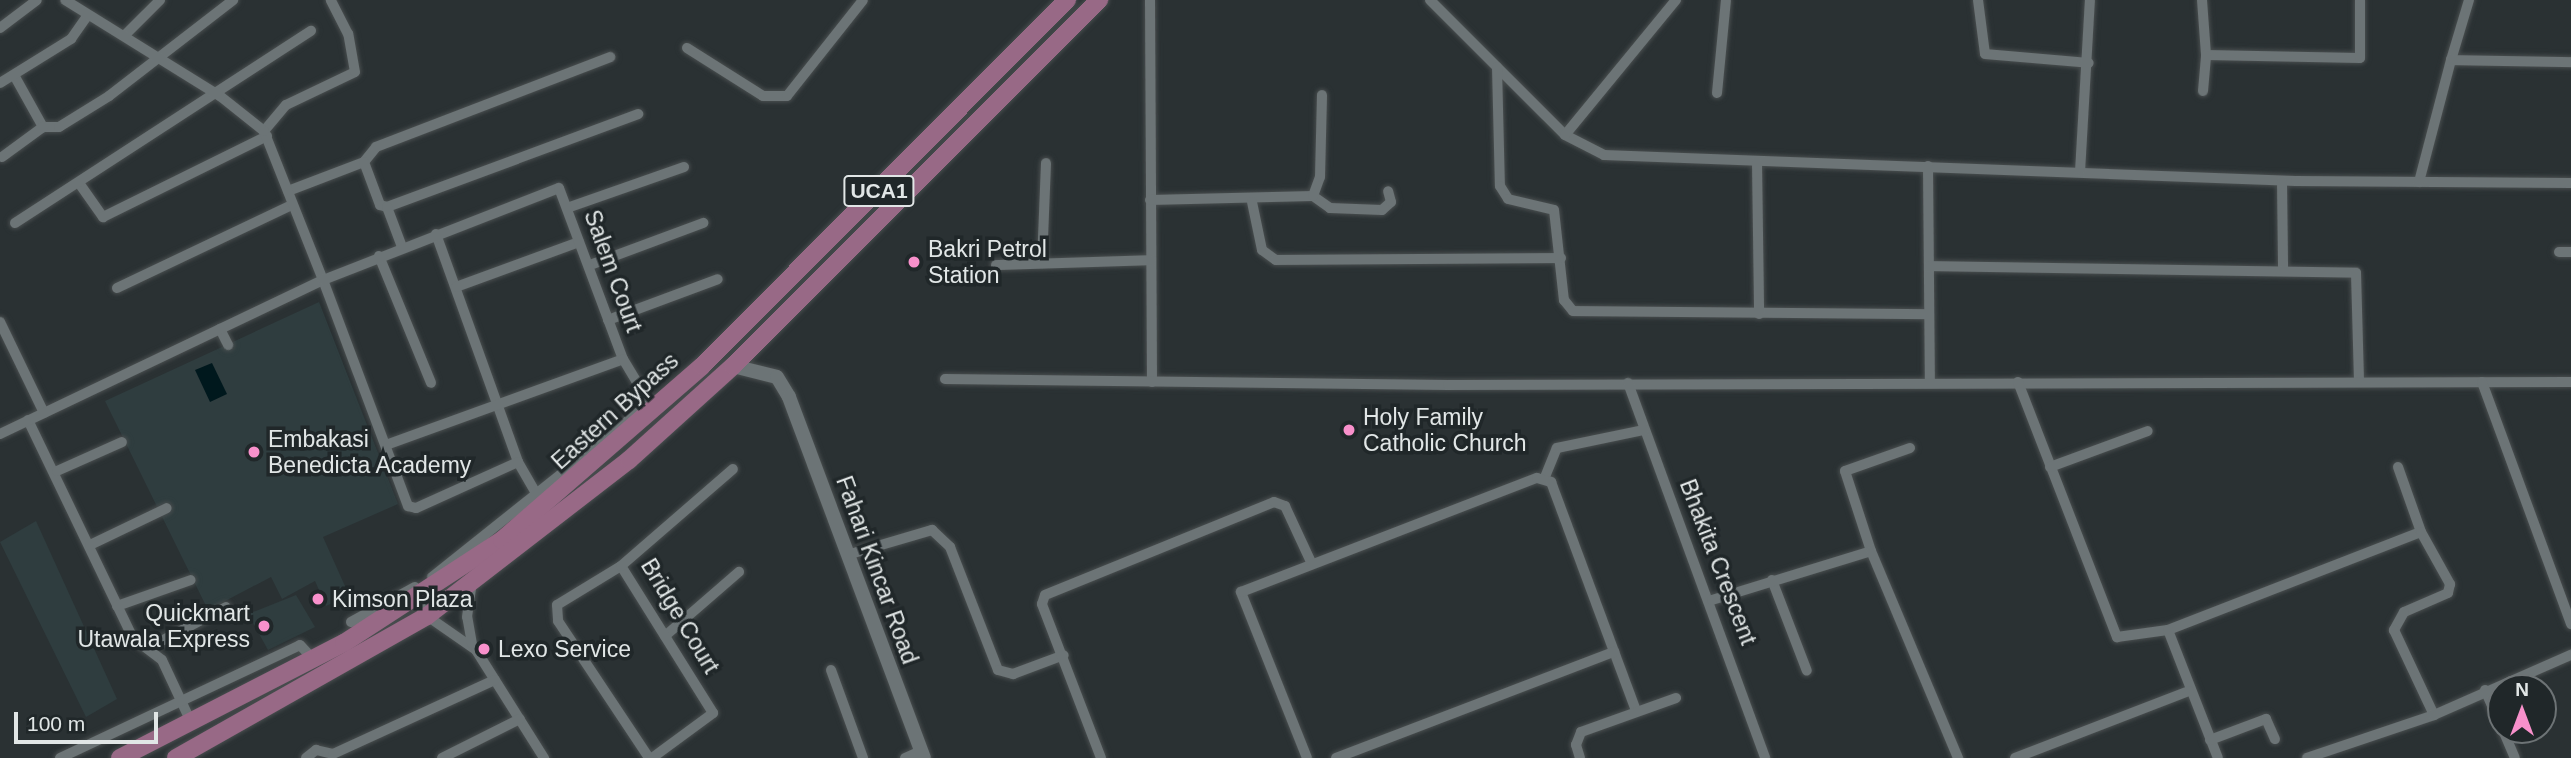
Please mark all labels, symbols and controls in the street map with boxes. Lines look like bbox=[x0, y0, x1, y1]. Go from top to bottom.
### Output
road number: UCA1 bbox=[842, 174, 916, 208]
street label: Salem Court bbox=[578, 206, 648, 336]
place label: Bakri Petrol Station bbox=[928, 235, 1047, 289]
marker: Bakri Petrol Station bbox=[906, 254, 922, 270]
street label: Eastern Bypass bbox=[546, 347, 684, 475]
place label: Holy Family Catholic Church bbox=[1363, 403, 1527, 457]
marker: Holy Family Catholic Church bbox=[1341, 422, 1357, 438]
place label: Embakasi Benedicta Academy bbox=[268, 425, 473, 479]
marker: Embakasi Benedicta Academy bbox=[246, 444, 262, 460]
street label: Fahari Kincar Road bbox=[830, 472, 924, 668]
street label: Bhakita Crescent bbox=[1674, 475, 1762, 649]
street label: Bridge Court bbox=[635, 554, 725, 678]
place label: Kimson Plaza bbox=[332, 585, 473, 613]
marker: Kimson Plaza bbox=[310, 591, 326, 607]
place label: Quickmart Utawala Express bbox=[77, 599, 250, 653]
marker: Quickmart Utawala Express bbox=[256, 618, 272, 634]
place label: Lexo Service bbox=[498, 635, 631, 663]
marker: Lexo Service bbox=[476, 641, 492, 657]
north arrow bbox=[2487, 674, 2557, 744]
text: N bbox=[2515, 679, 2529, 700]
scale bar bbox=[18, 698, 161, 742]
text: 100 m bbox=[27, 712, 85, 735]

